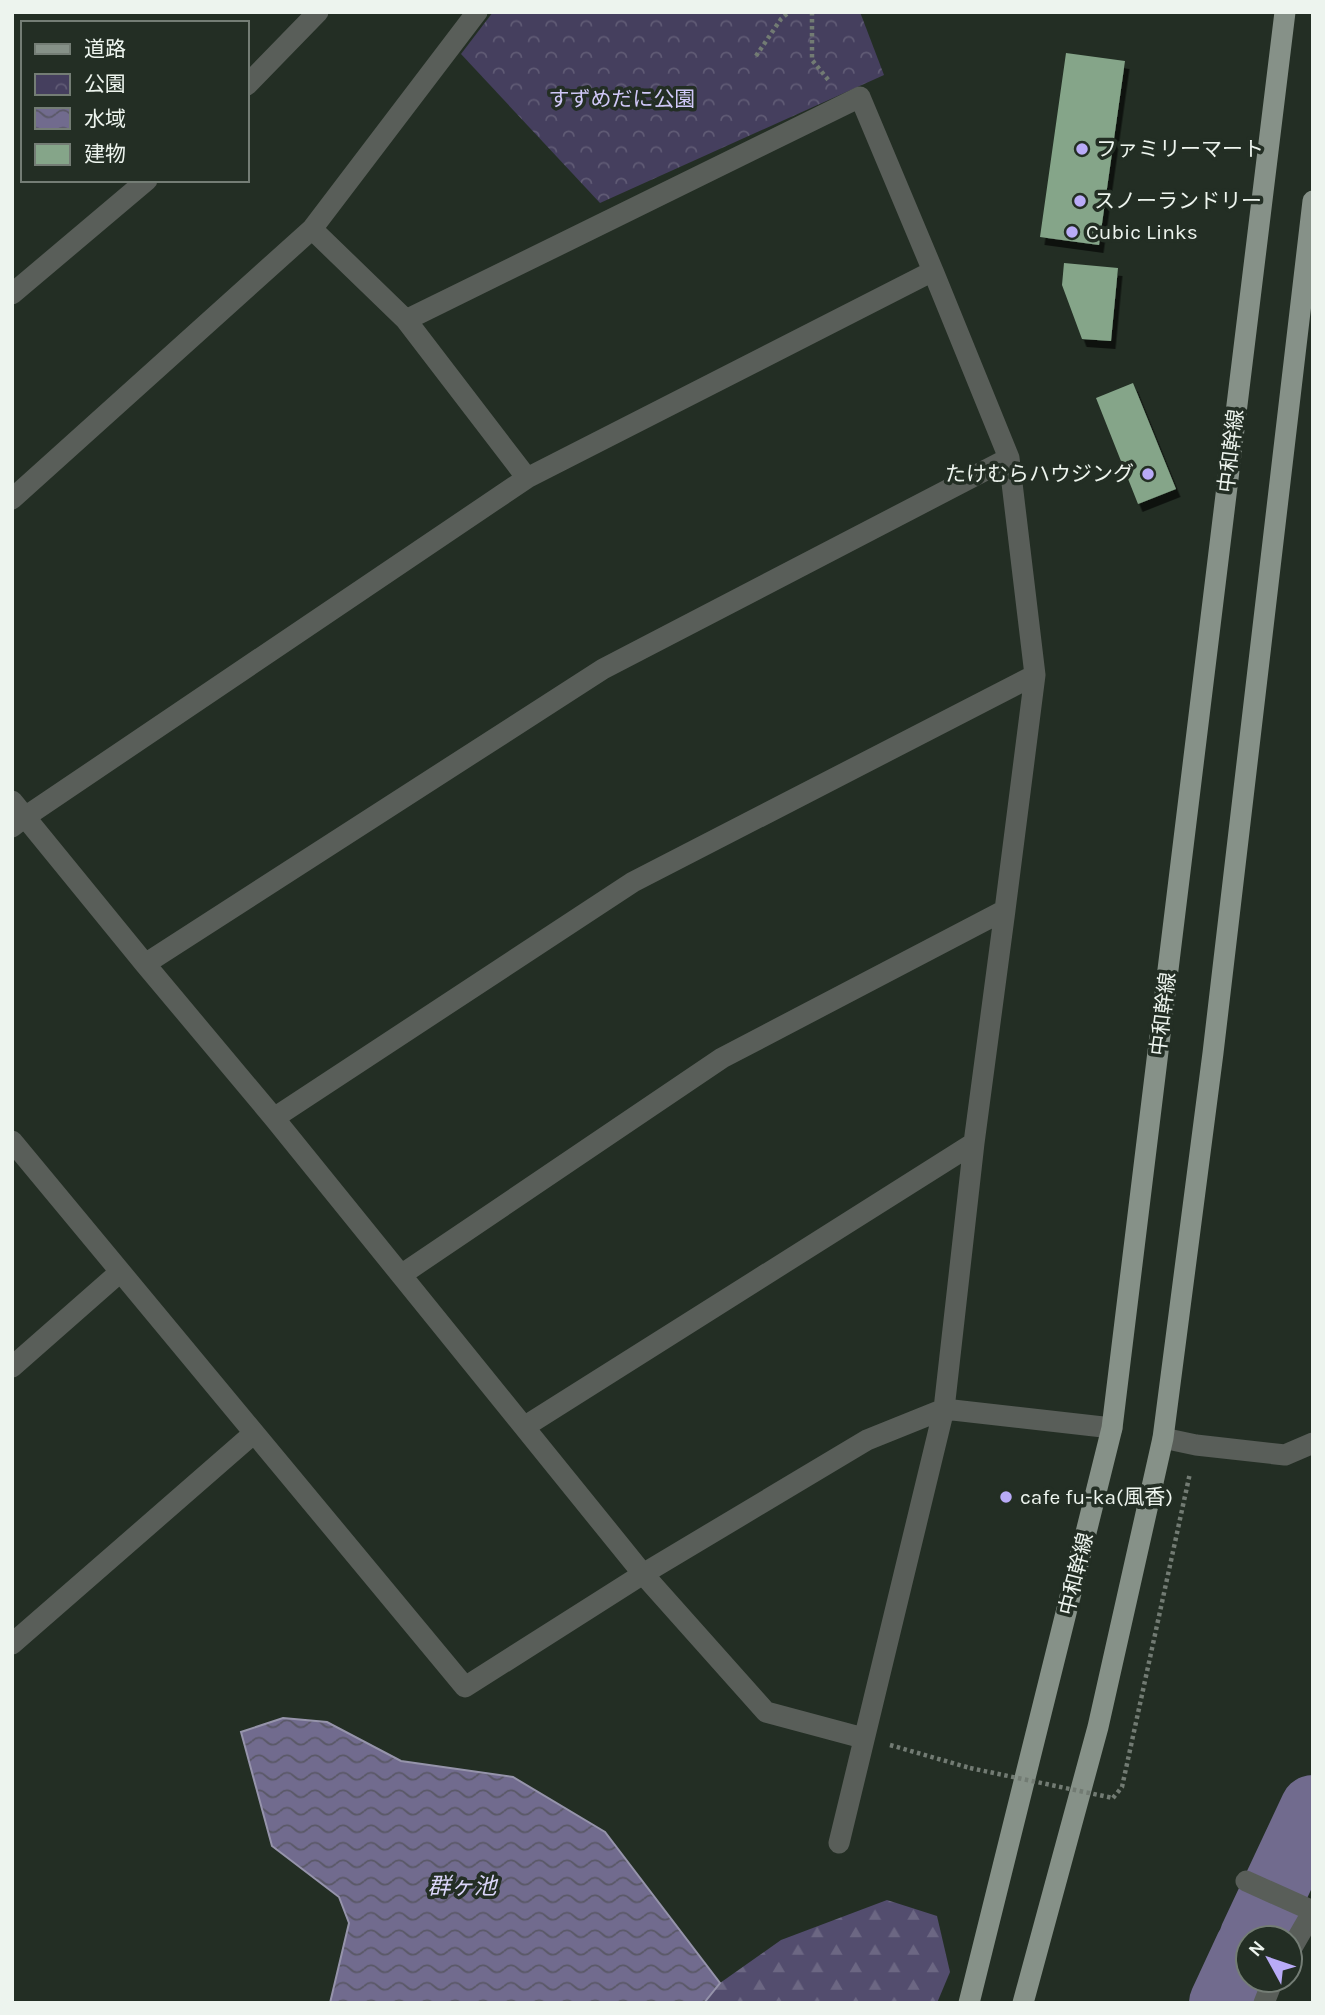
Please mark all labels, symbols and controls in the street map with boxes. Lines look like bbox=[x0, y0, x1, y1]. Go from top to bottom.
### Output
legend bbox=[21, 21, 248, 182]
text: 道路 bbox=[84, 37, 126, 61]
text: 公園 bbox=[84, 72, 126, 96]
park label: すずめだに公園 bbox=[549, 87, 696, 111]
text: 水域 bbox=[84, 107, 126, 131]
place label: ファミリーマート bbox=[1096, 137, 1264, 161]
marker: ファミリーマート bbox=[1074, 141, 1090, 157]
text: 建物 bbox=[84, 142, 126, 166]
place label: スノーランドリー bbox=[1094, 189, 1262, 213]
marker: スノーランドリー bbox=[1072, 193, 1088, 209]
place label: Cubic Links bbox=[1086, 220, 1198, 244]
marker: Cubic Links bbox=[1064, 224, 1080, 240]
street label: 中和幹線 bbox=[1214, 408, 1248, 494]
place label: たけむらハウジング bbox=[945, 462, 1134, 486]
marker: たけむらハウジング bbox=[1140, 466, 1156, 482]
street label: 中和幹線 bbox=[1146, 971, 1180, 1057]
place label: cafe fu-ka(風香) bbox=[1020, 1485, 1173, 1509]
marker: cafe fu-ka(風香) bbox=[998, 1489, 1014, 1505]
street label: 中和幹線 bbox=[1054, 1530, 1098, 1618]
water label: 群ヶ池 bbox=[428, 1873, 499, 1900]
north arrow bbox=[1234, 1924, 1304, 1994]
text: N bbox=[1244, 1936, 1270, 1961]

